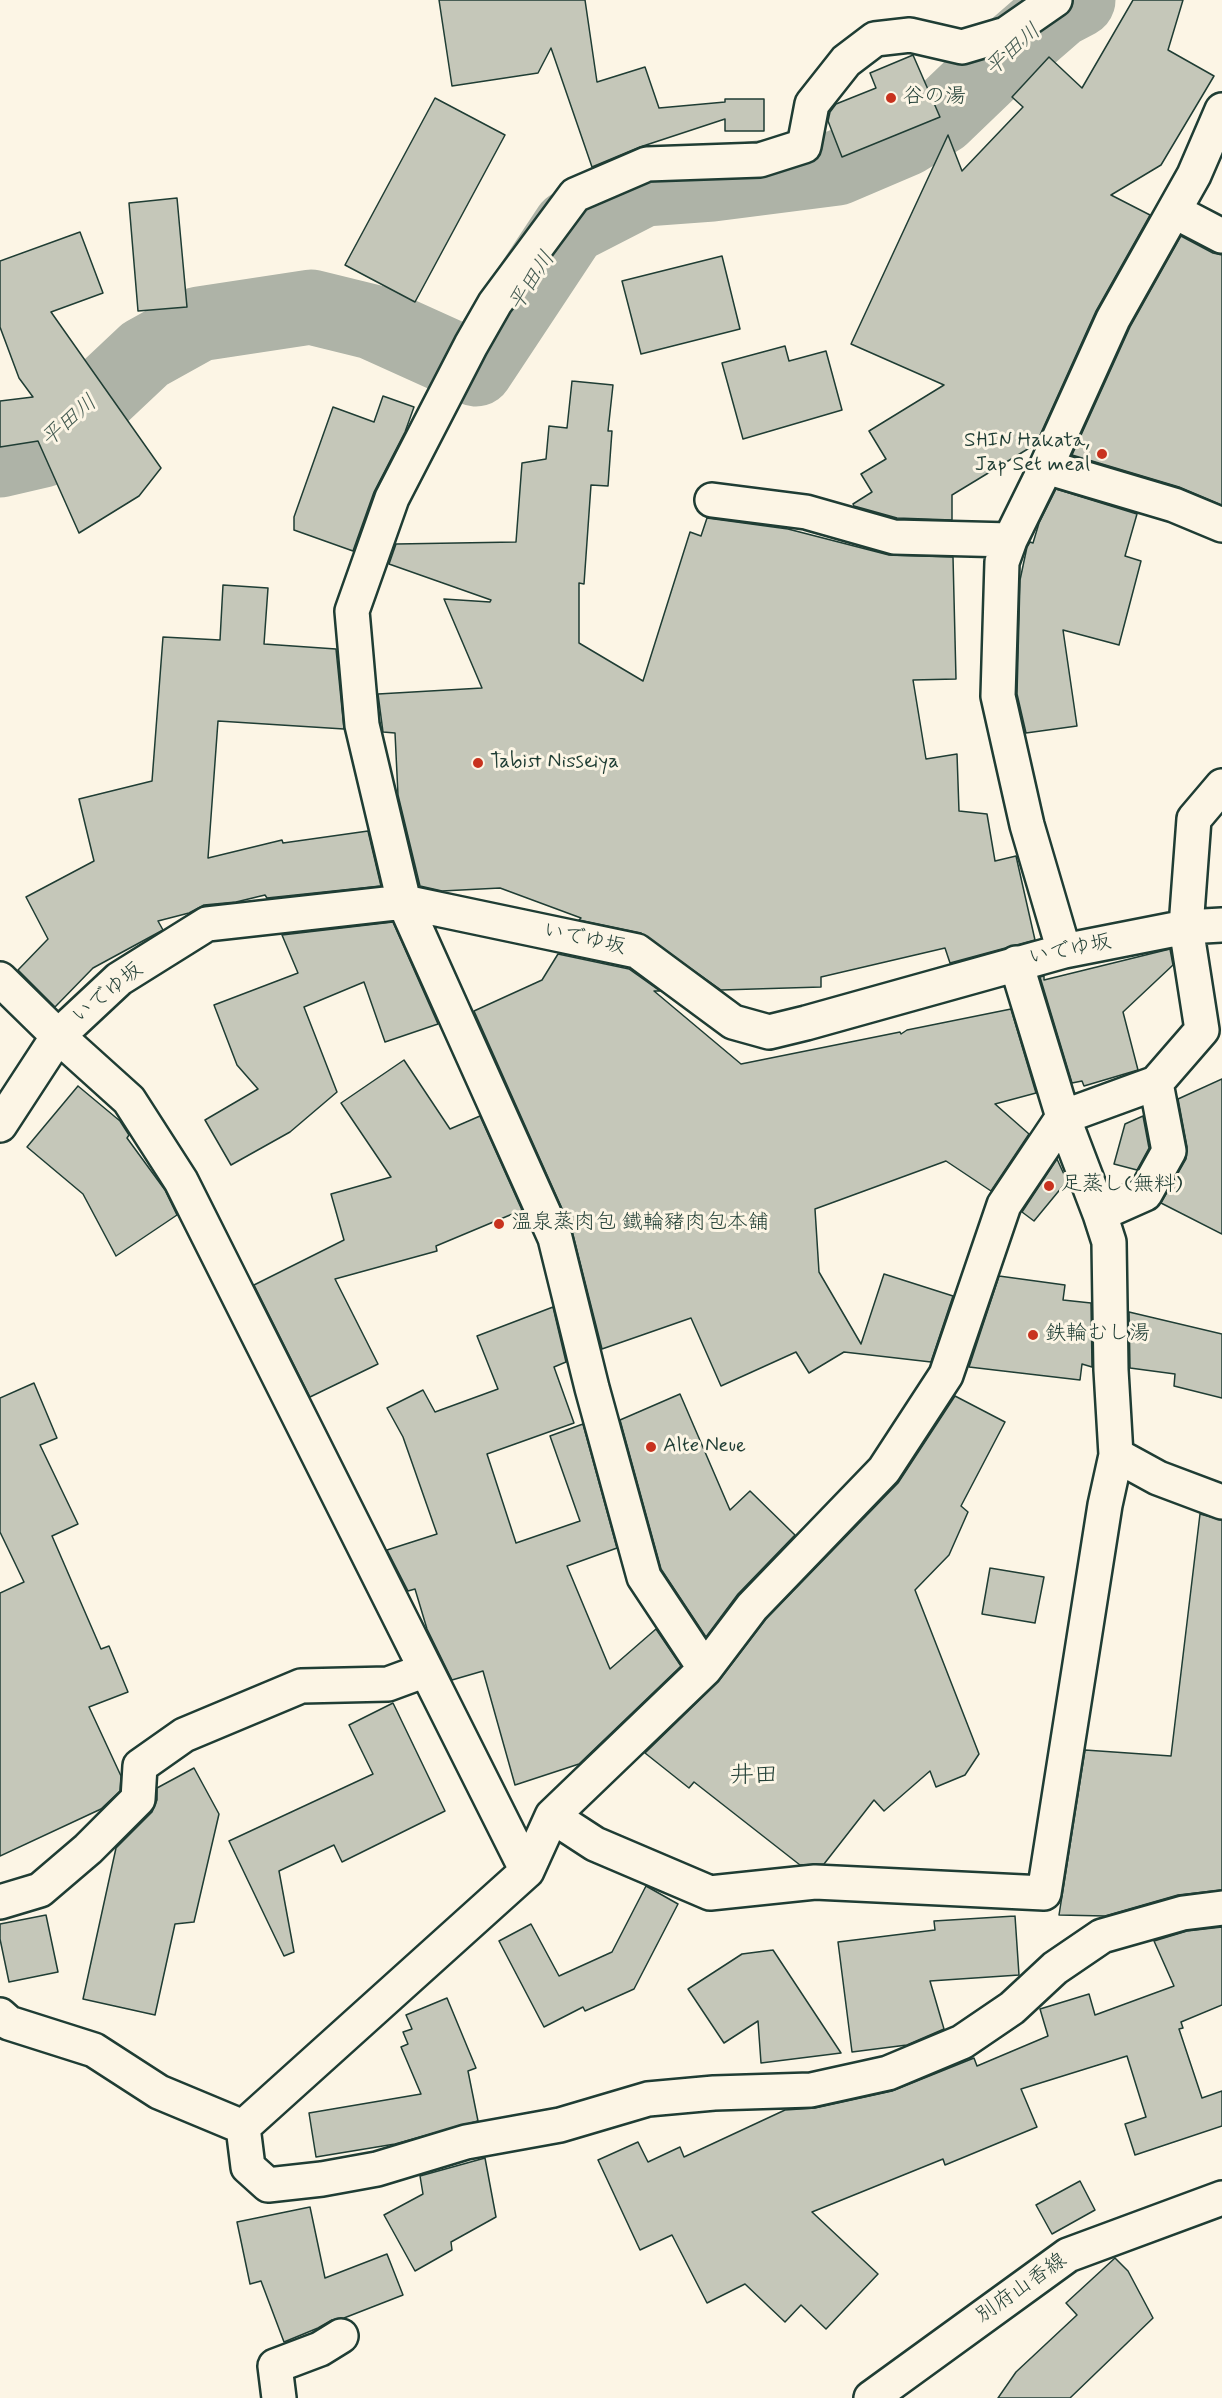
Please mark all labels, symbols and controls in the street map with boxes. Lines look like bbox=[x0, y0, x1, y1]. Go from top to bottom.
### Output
water label: 平田川 bbox=[981, 19, 1047, 83]
place label: 谷の湯 bbox=[903, 85, 966, 111]
marker: 谷の湯 bbox=[884, 91, 898, 105]
water label: 平田川 bbox=[504, 247, 562, 317]
water label: 平田川 bbox=[36, 390, 104, 454]
place label: SHIN Hakata, Jap Set meal bbox=[964, 429, 1090, 479]
marker: SHIN Hakata, Jap Set meal bbox=[1095, 447, 1109, 461]
place label: Tabist Nisseiya bbox=[490, 750, 619, 776]
marker: Tabist Nisseiya bbox=[471, 756, 485, 770]
street label: いでゆ坂 bbox=[540, 919, 628, 961]
street label: いでゆ坂 bbox=[1026, 930, 1114, 972]
street label: いでゆ坂 bbox=[67, 958, 149, 1030]
place label: 足蒸し(無料) bbox=[1061, 1173, 1182, 1199]
marker: 足蒸し(無料) bbox=[1042, 1179, 1056, 1193]
place label: 溫泉蒸肉包 鐵輪豬肉包本舖 bbox=[511, 1211, 769, 1237]
marker: 溫泉蒸肉包 鐵輪豬肉包本舖 bbox=[492, 1217, 506, 1231]
place label: 鉄輪むし湯 bbox=[1045, 1322, 1150, 1348]
marker: 鉄輪むし湯 bbox=[1026, 1328, 1040, 1342]
place label: Alte Neue bbox=[663, 1434, 746, 1460]
marker: Alte Neue bbox=[644, 1440, 658, 1454]
district label: 井田 bbox=[730, 1763, 778, 1791]
street label: 別府山香線 bbox=[972, 2249, 1072, 2329]

